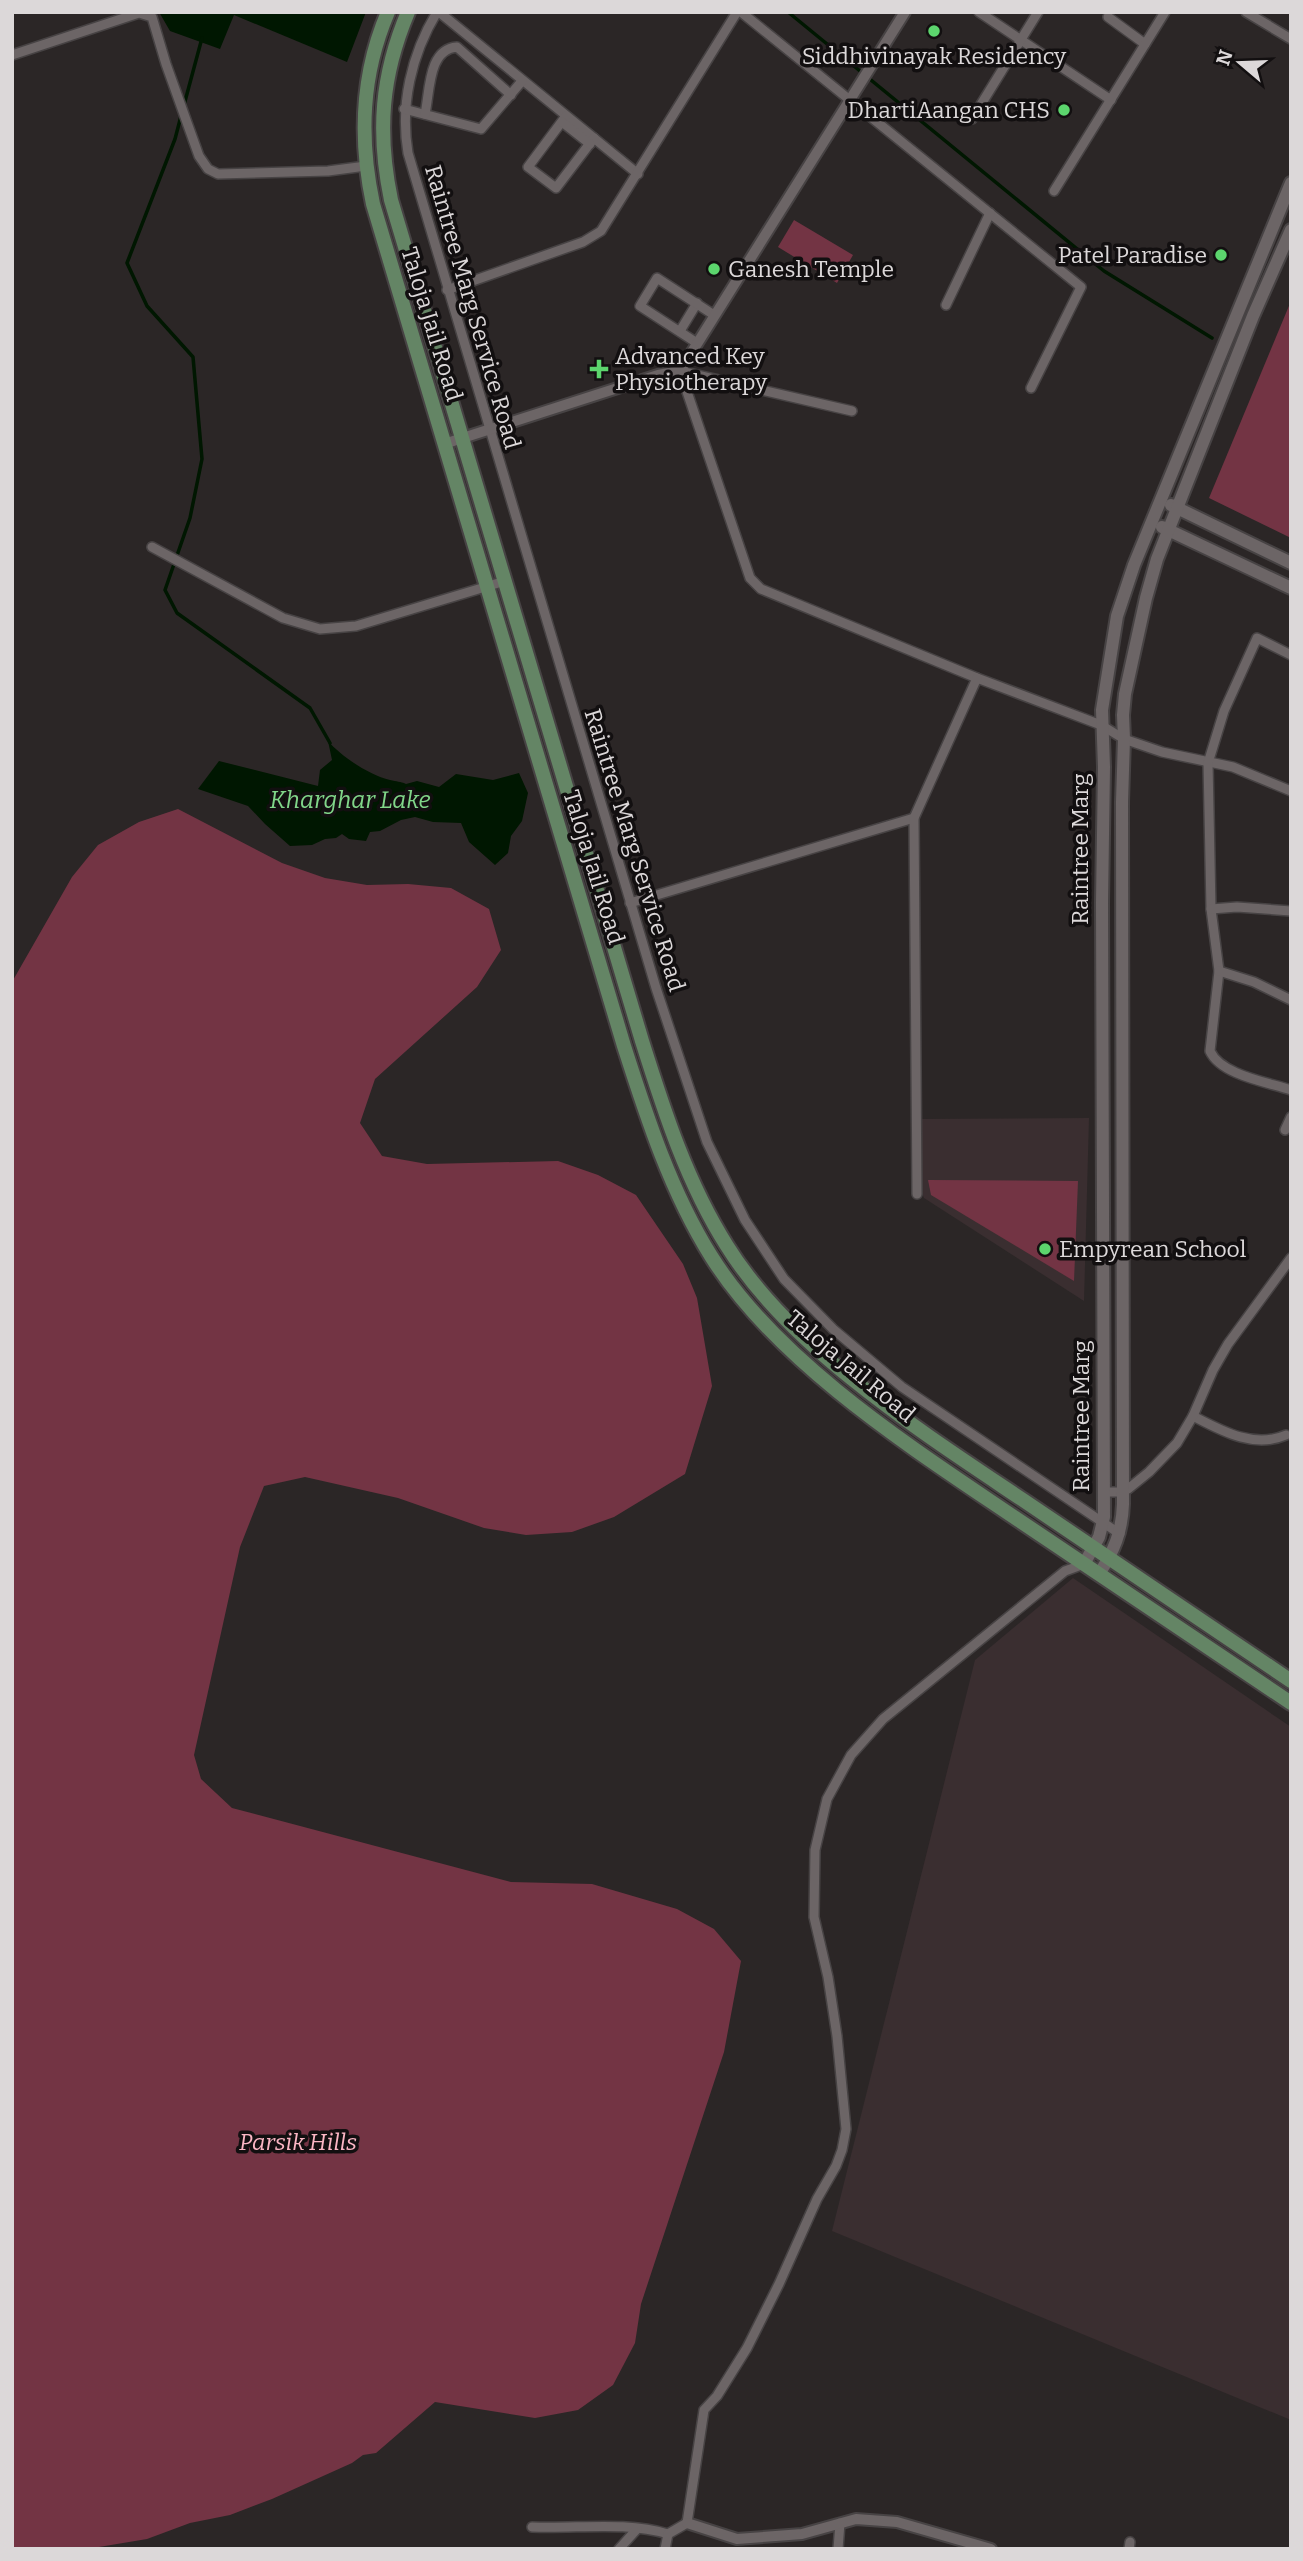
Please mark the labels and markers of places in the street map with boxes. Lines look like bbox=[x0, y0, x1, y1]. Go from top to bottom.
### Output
marker: Siddhivinayak Residency bbox=[926, 23, 942, 39]
place label: Siddhivinayak Residency bbox=[802, 42, 1067, 70]
place label: DhartiAangan CHS bbox=[848, 96, 1050, 124]
marker: DhartiAangan CHS bbox=[1056, 102, 1072, 118]
place label: Patel Paradise bbox=[1058, 241, 1207, 269]
marker: Patel Paradise bbox=[1213, 247, 1229, 263]
place label: Ganesh Temple bbox=[728, 255, 894, 283]
marker: Ganesh Temple bbox=[706, 261, 722, 277]
place label: Advanced Key Physiotherapy bbox=[615, 342, 768, 396]
marker: Advanced Key Physiotherapy bbox=[589, 359, 609, 379]
place label: Empyrean School bbox=[1059, 1235, 1247, 1263]
marker: Empyrean School bbox=[1037, 1241, 1053, 1257]

